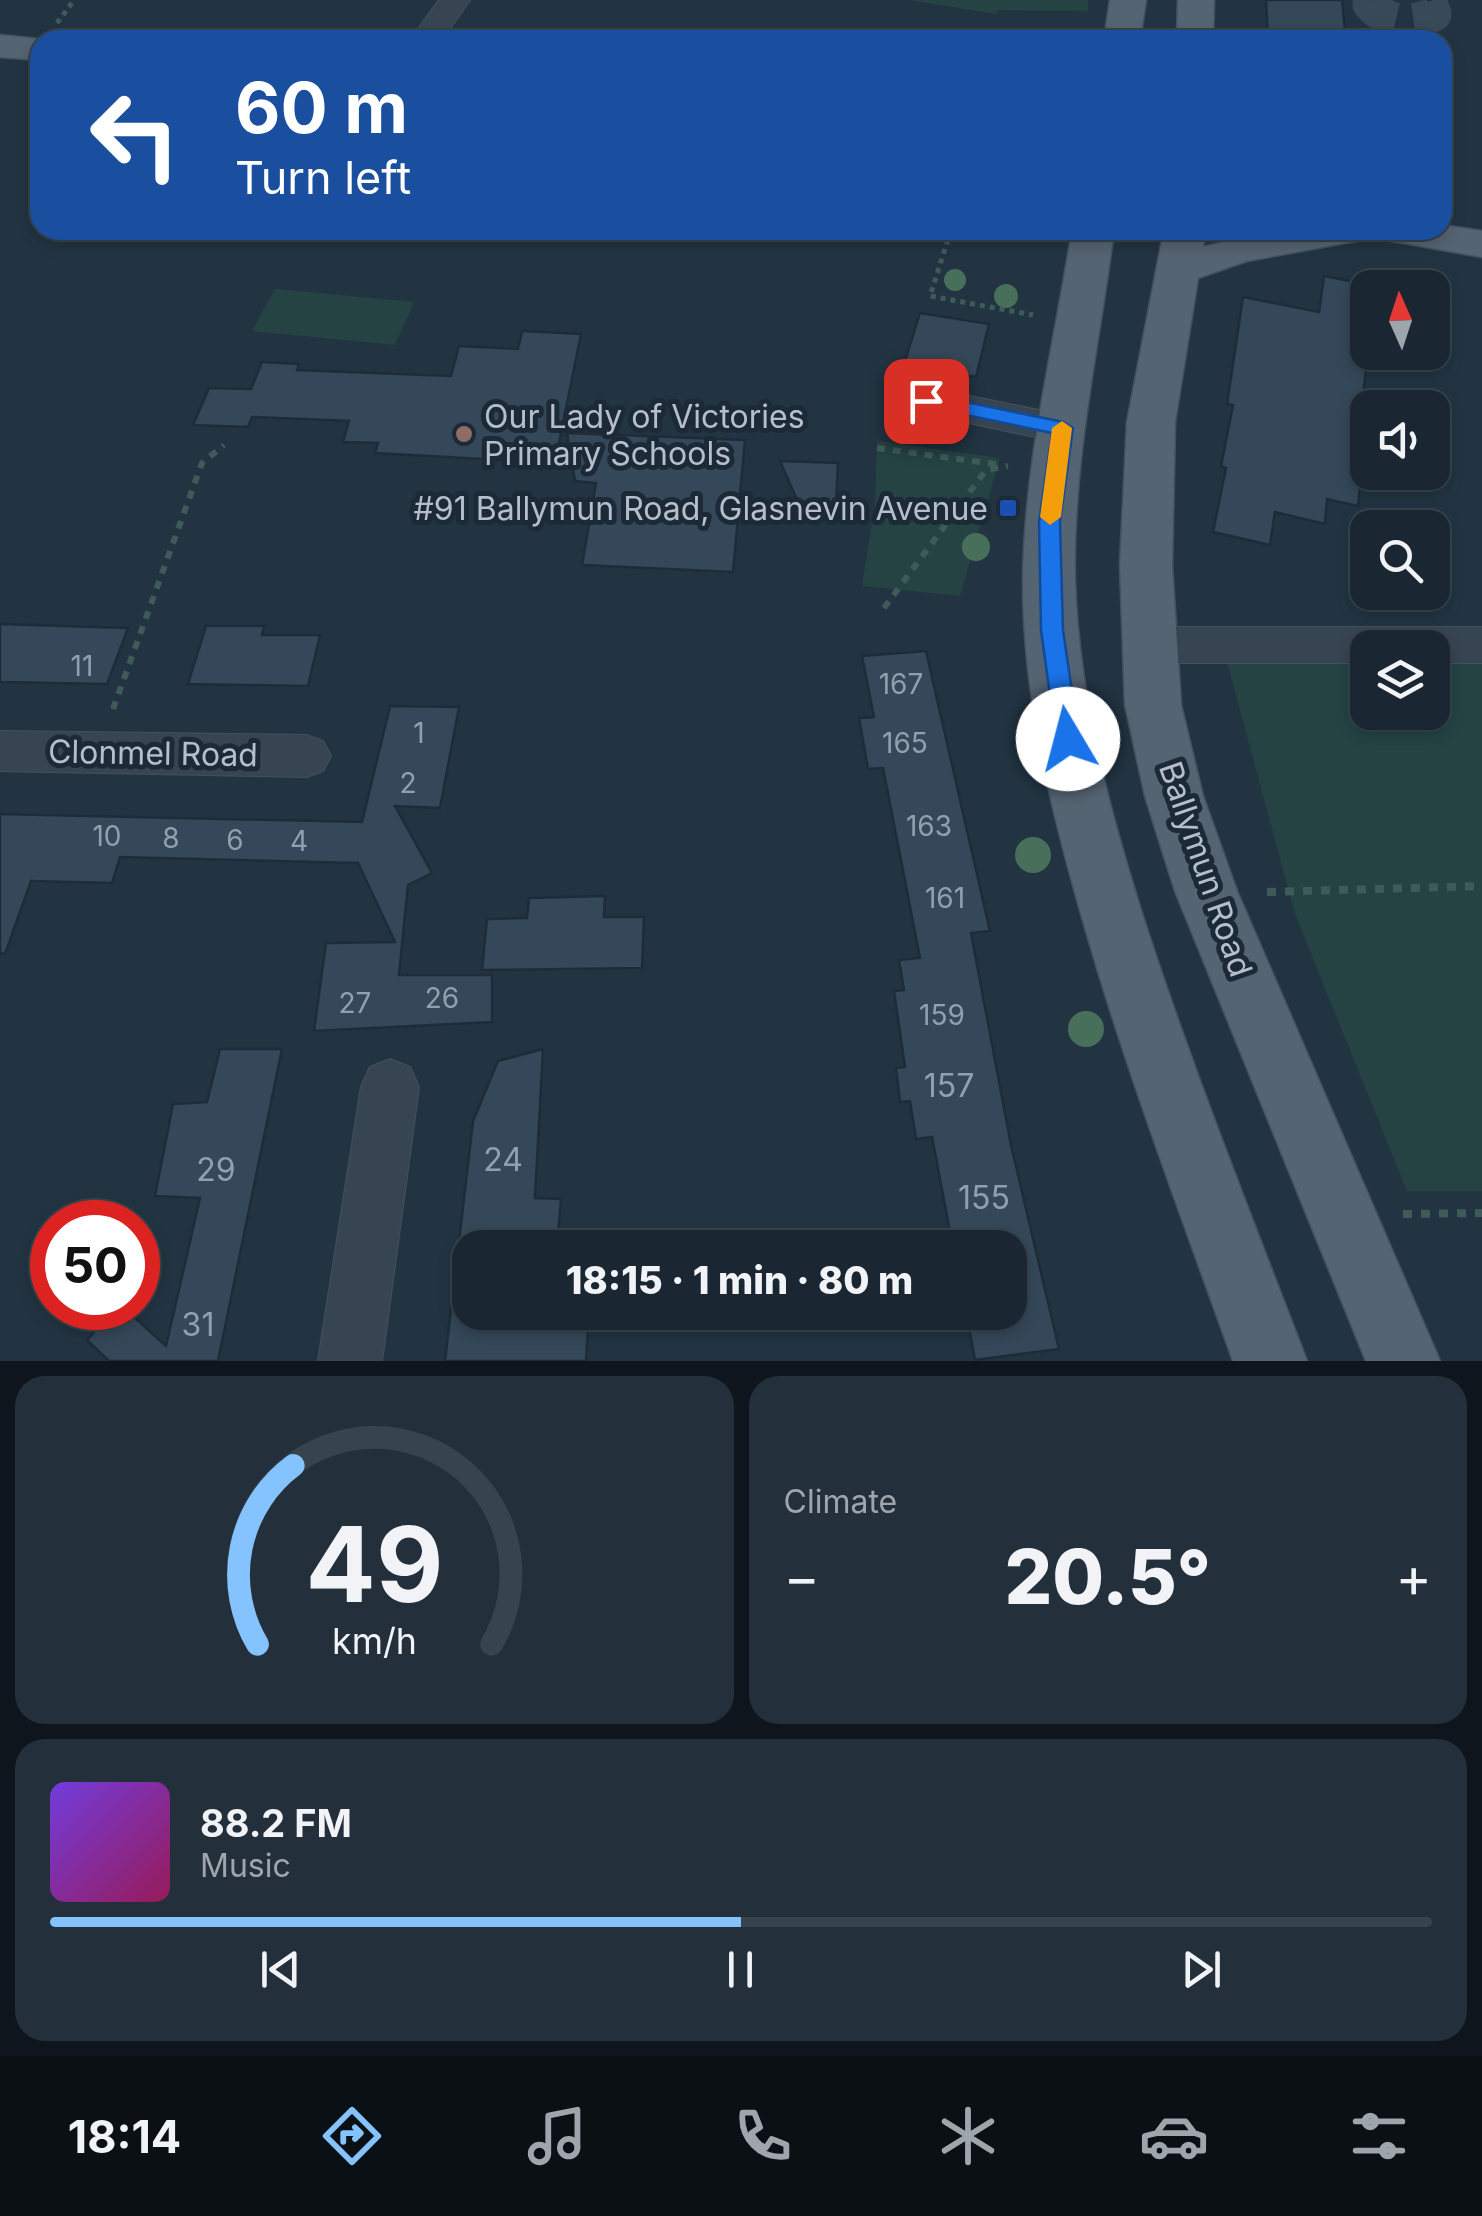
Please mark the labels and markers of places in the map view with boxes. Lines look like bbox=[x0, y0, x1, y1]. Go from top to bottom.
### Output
pin bbox=[884, 359, 969, 444]
place label: Our Lady of Victories Primary Schools bbox=[484, 397, 805, 473]
marker: Our Lady of Victories Primary Schools bbox=[453, 423, 475, 445]
place label: #91 Ballymun Road, Glasnevin Avenue bbox=[414, 489, 988, 528]
marker: #91 Ballymun Road, Glasnevin Avenue bbox=[997, 497, 1019, 519]

